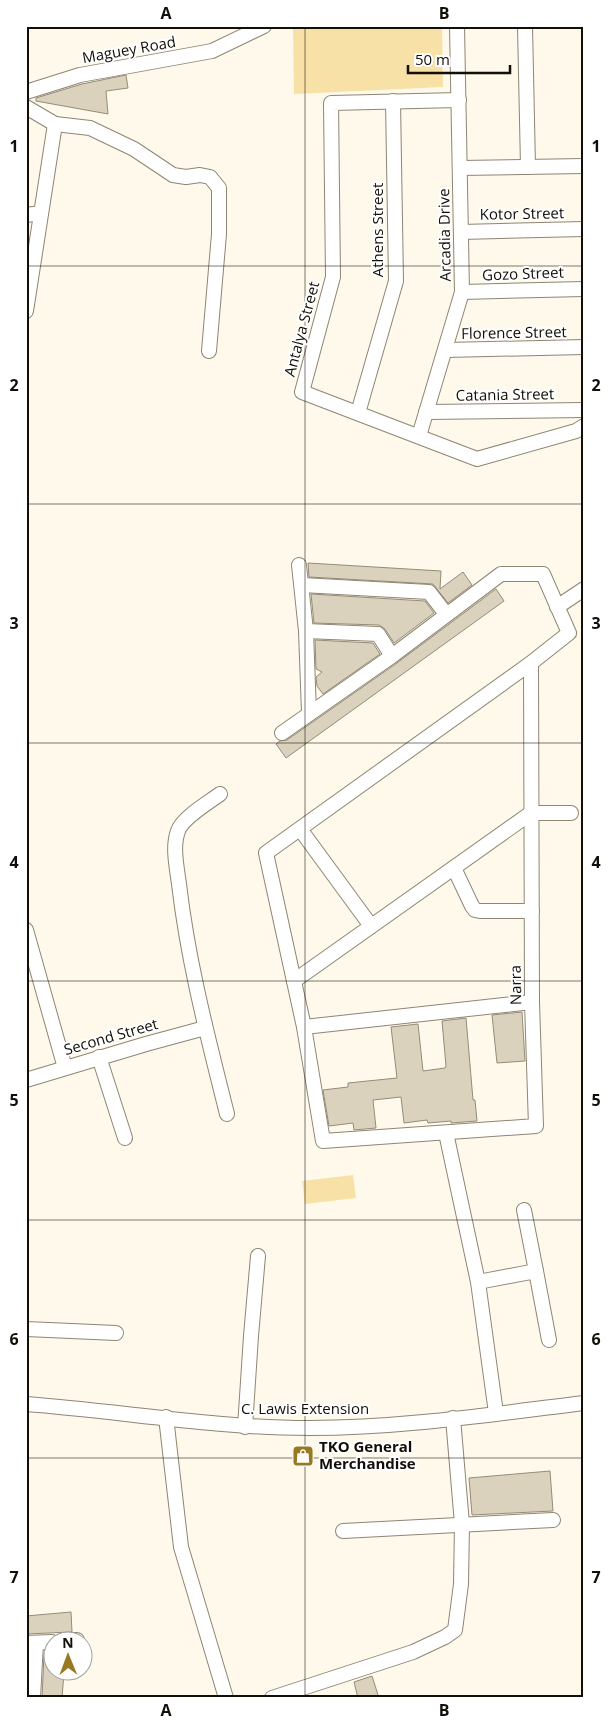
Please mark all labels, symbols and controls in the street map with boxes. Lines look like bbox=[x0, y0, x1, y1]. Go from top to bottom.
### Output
text: A bbox=[160, 2, 172, 24]
text: B bbox=[439, 2, 449, 24]
street label: Maguey Road bbox=[80, 31, 177, 67]
scale bar bbox=[408, 42, 510, 74]
text: 50 m bbox=[415, 49, 450, 69]
text: 1 bbox=[9, 135, 19, 157]
text: 1 bbox=[591, 135, 601, 157]
street label: Athens Street bbox=[367, 183, 387, 277]
street label: Arcadia Drive bbox=[433, 188, 455, 282]
street label: Kotor Street bbox=[480, 202, 564, 224]
street label: Gozo Street bbox=[482, 262, 564, 284]
street label: Antalya Street bbox=[279, 279, 323, 379]
street label: Florence Street bbox=[461, 321, 567, 343]
text: 2 bbox=[9, 374, 19, 396]
text: 2 bbox=[591, 374, 601, 396]
street label: Catania Street bbox=[456, 383, 554, 405]
text: 3 bbox=[9, 612, 19, 634]
text: 3 bbox=[591, 612, 601, 634]
text: 4 bbox=[9, 851, 19, 873]
text: 4 bbox=[591, 851, 601, 873]
street label: Narra bbox=[505, 965, 525, 1005]
street label: Second Street bbox=[61, 1013, 160, 1059]
text: 5 bbox=[9, 1089, 19, 1111]
text: 5 bbox=[591, 1089, 601, 1111]
text: 6 bbox=[9, 1328, 19, 1350]
text: 6 bbox=[591, 1328, 601, 1350]
street label: C. Lawis Extension bbox=[241, 1398, 369, 1418]
place label: TKO General Merchandise bbox=[319, 1436, 416, 1473]
shop icon: TKO General Merchandise bbox=[291, 1444, 315, 1468]
text: 7 bbox=[9, 1566, 19, 1588]
text: 7 bbox=[591, 1566, 601, 1588]
north arrow bbox=[42, 1632, 92, 1682]
text: N bbox=[62, 1633, 74, 1652]
text: A bbox=[160, 1699, 172, 1721]
text: B bbox=[439, 1699, 449, 1721]

